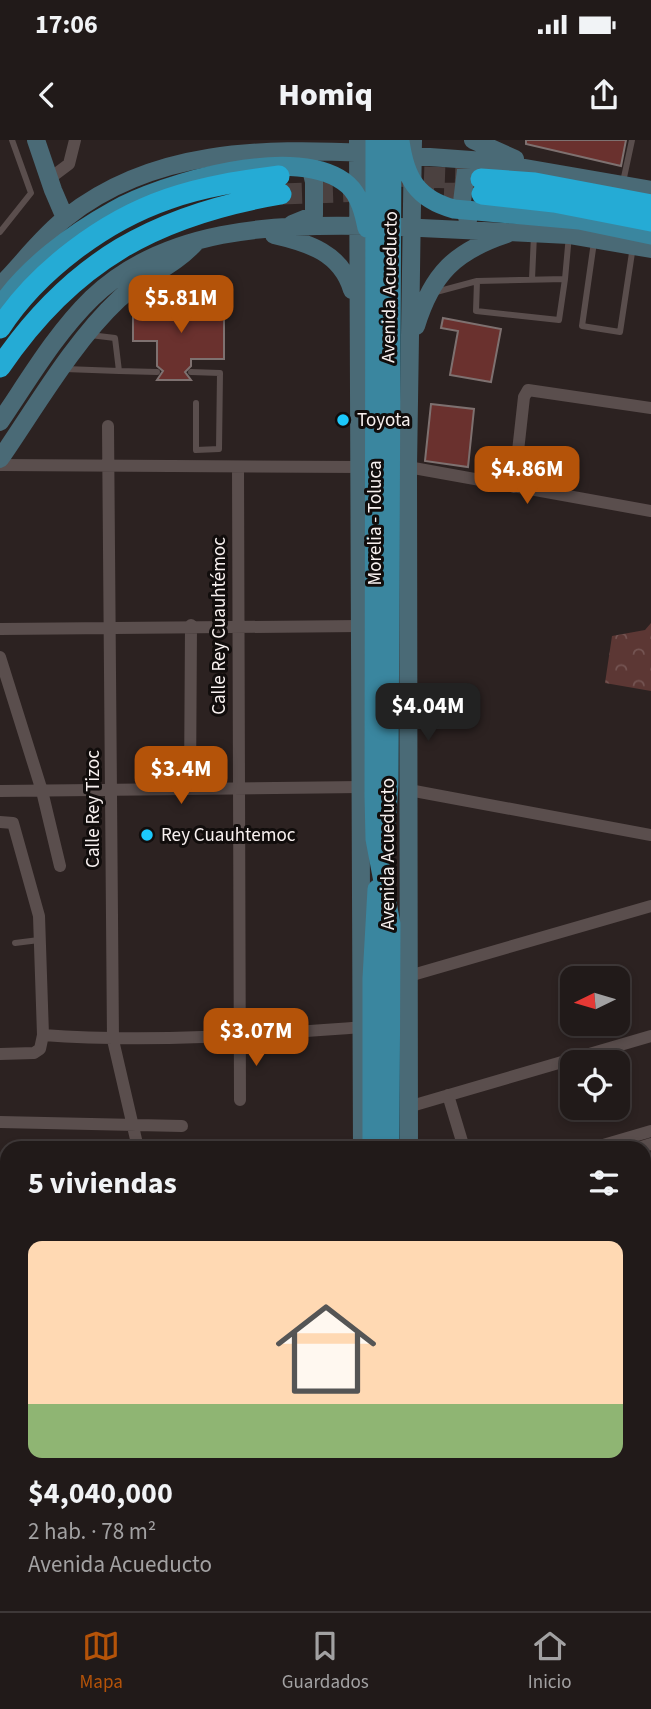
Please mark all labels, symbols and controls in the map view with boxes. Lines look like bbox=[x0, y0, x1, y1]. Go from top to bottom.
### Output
text: 17:06 bbox=[35, 6, 98, 43]
text: Homiq bbox=[278, 72, 373, 118]
icon: back bbox=[28, 76, 66, 114]
icon: share bbox=[585, 76, 623, 114]
street label: Avenida Acueducto bbox=[375, 211, 405, 363]
pin: $5.81M bbox=[124, 276, 238, 335]
text: $5.81M bbox=[144, 281, 218, 314]
place label: Toyota bbox=[357, 407, 411, 434]
marker: Toyota bbox=[335, 412, 351, 428]
pin: $4.86M bbox=[470, 446, 584, 506]
text: $4.86M bbox=[490, 452, 564, 485]
street label: Morelia - Toluca bbox=[362, 461, 389, 586]
street label: Calle Rey Cuauhtémoc bbox=[206, 537, 233, 715]
pin: $4.04M bbox=[371, 684, 485, 743]
text: $4.04M bbox=[391, 689, 465, 722]
pin: $3.4M bbox=[132, 746, 230, 806]
street label: Calle Rey Tizoc bbox=[80, 750, 107, 868]
text: $3.4M bbox=[151, 752, 211, 785]
street label: Avenida Acueducto bbox=[375, 778, 402, 930]
place label: Rey Cuauhtemoc bbox=[161, 822, 296, 849]
marker: Rey Cuauhtemoc bbox=[139, 827, 155, 843]
north arrow bbox=[560, 966, 630, 1036]
map controls bbox=[560, 966, 630, 1120]
pin: $3.07M bbox=[199, 1009, 313, 1068]
text: $3.07M bbox=[219, 1014, 293, 1047]
button: locate bbox=[560, 1050, 630, 1120]
text: 5 viviendas bbox=[28, 1162, 177, 1205]
icon: filters bbox=[585, 1164, 623, 1202]
icon: home bbox=[263, 1286, 389, 1412]
text: $4,040,000 bbox=[28, 1472, 173, 1515]
text: 2 hab. · 78 m² bbox=[28, 1515, 156, 1548]
text: Avenida Acueducto bbox=[28, 1548, 212, 1581]
tab: Mapa bbox=[80, 1627, 123, 1696]
tab: Guardados bbox=[282, 1627, 369, 1696]
tab: Inicio bbox=[528, 1627, 571, 1696]

